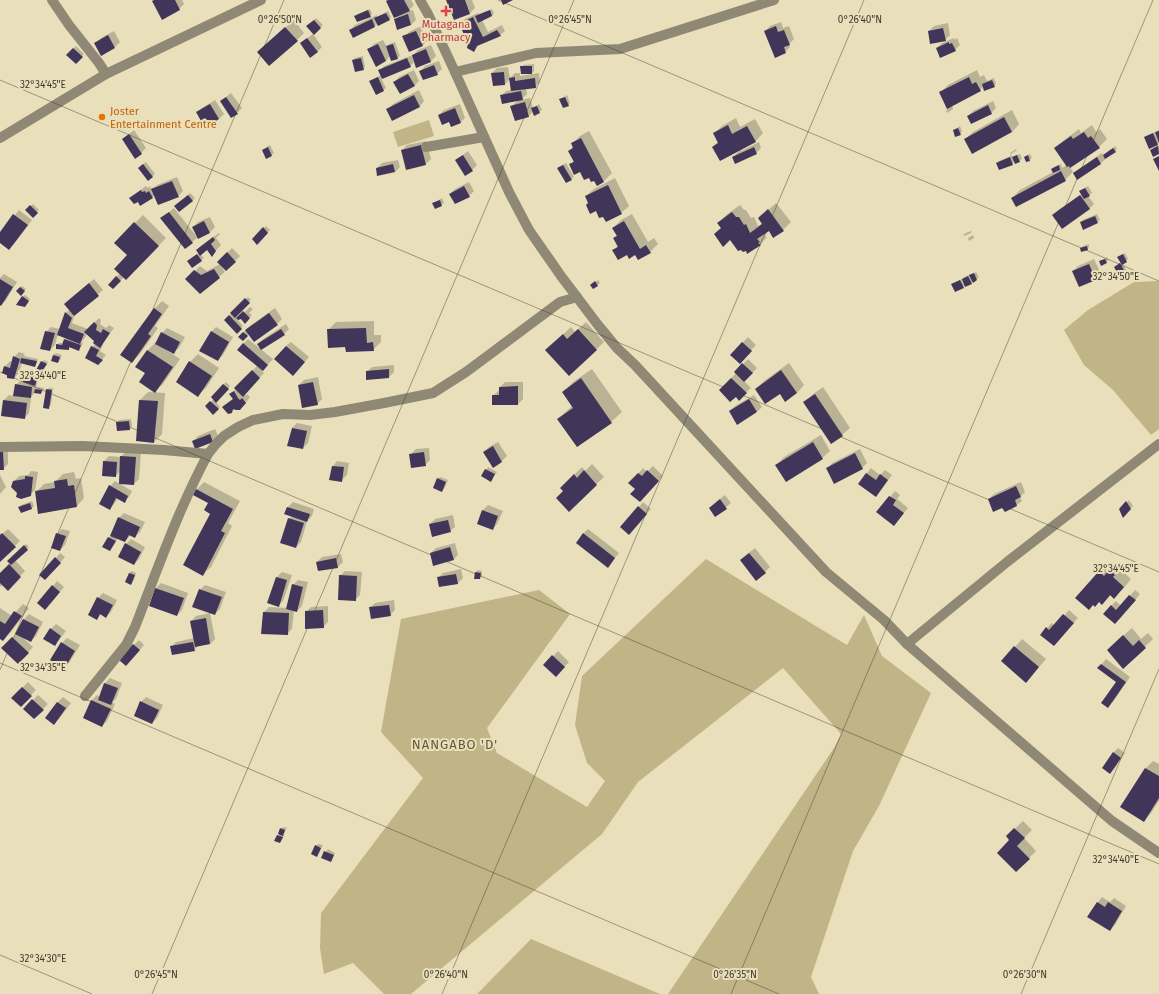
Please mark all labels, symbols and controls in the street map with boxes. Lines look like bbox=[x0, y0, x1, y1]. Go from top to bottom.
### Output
marker: Mutagana Pharmacy bbox=[441, 6, 451, 16]
text: 0°26'50"N bbox=[258, 14, 302, 26]
text: 0°26'45"N bbox=[548, 14, 592, 26]
text: 0°26'40"N bbox=[838, 14, 882, 26]
place label: Mutagana Pharmacy bbox=[422, 18, 471, 44]
text: 32°34'45"E bbox=[20, 79, 66, 91]
place label: Joster Entertainment Centre bbox=[110, 105, 217, 131]
marker: Joster Entertainment Centre bbox=[97, 112, 107, 122]
text: 32°34'50"E bbox=[1093, 271, 1139, 283]
text: 32°34'40"E bbox=[20, 370, 66, 382]
text: 32°34'45"E bbox=[1093, 563, 1139, 575]
text: 32°34'35"E bbox=[20, 662, 66, 674]
district label: NANGABO 'D' bbox=[412, 737, 498, 752]
text: 32°34'40"E bbox=[1093, 854, 1139, 866]
text: 32°34'30"E bbox=[20, 953, 66, 965]
text: 0°26'45"N bbox=[134, 969, 178, 981]
text: 0°26'40"N bbox=[424, 969, 468, 981]
text: 0°26'35"N bbox=[713, 969, 757, 981]
text: 0°26'30"N bbox=[1003, 969, 1047, 981]

